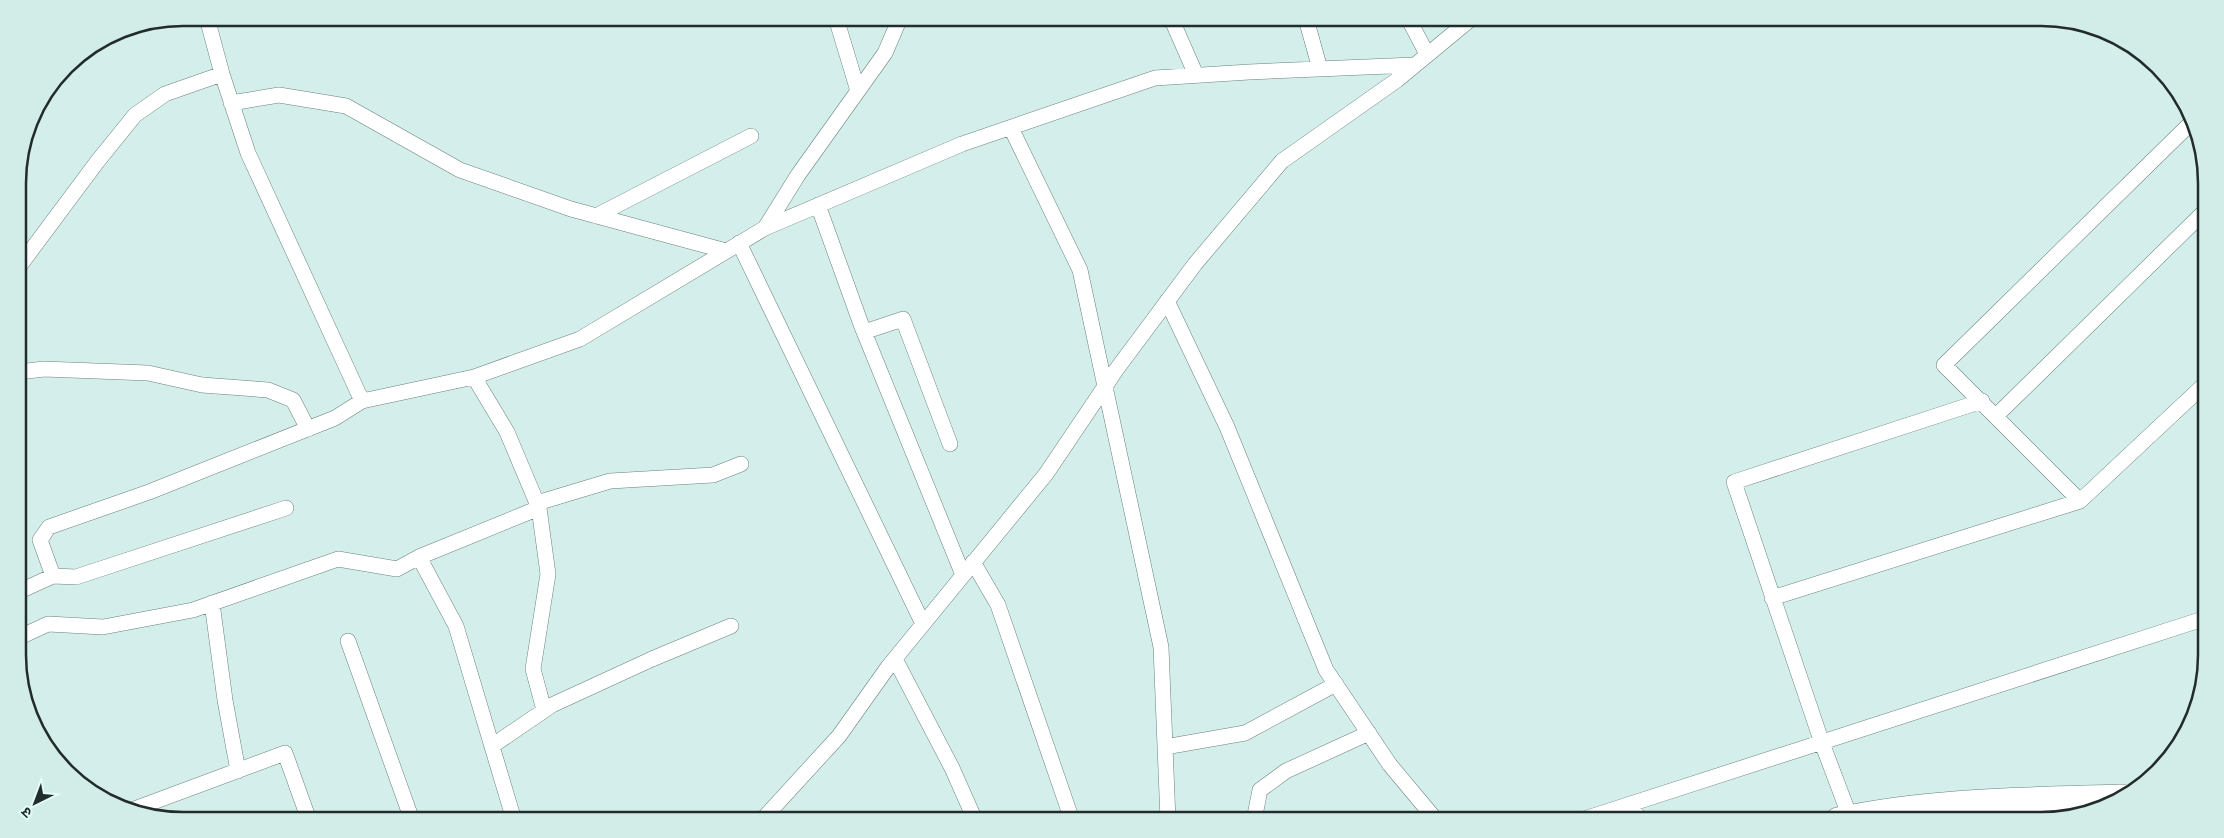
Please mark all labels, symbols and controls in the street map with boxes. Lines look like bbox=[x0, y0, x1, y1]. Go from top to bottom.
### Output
north arrow bbox=[10, 778, 60, 828]
text: उ bbox=[17, 803, 35, 821]

